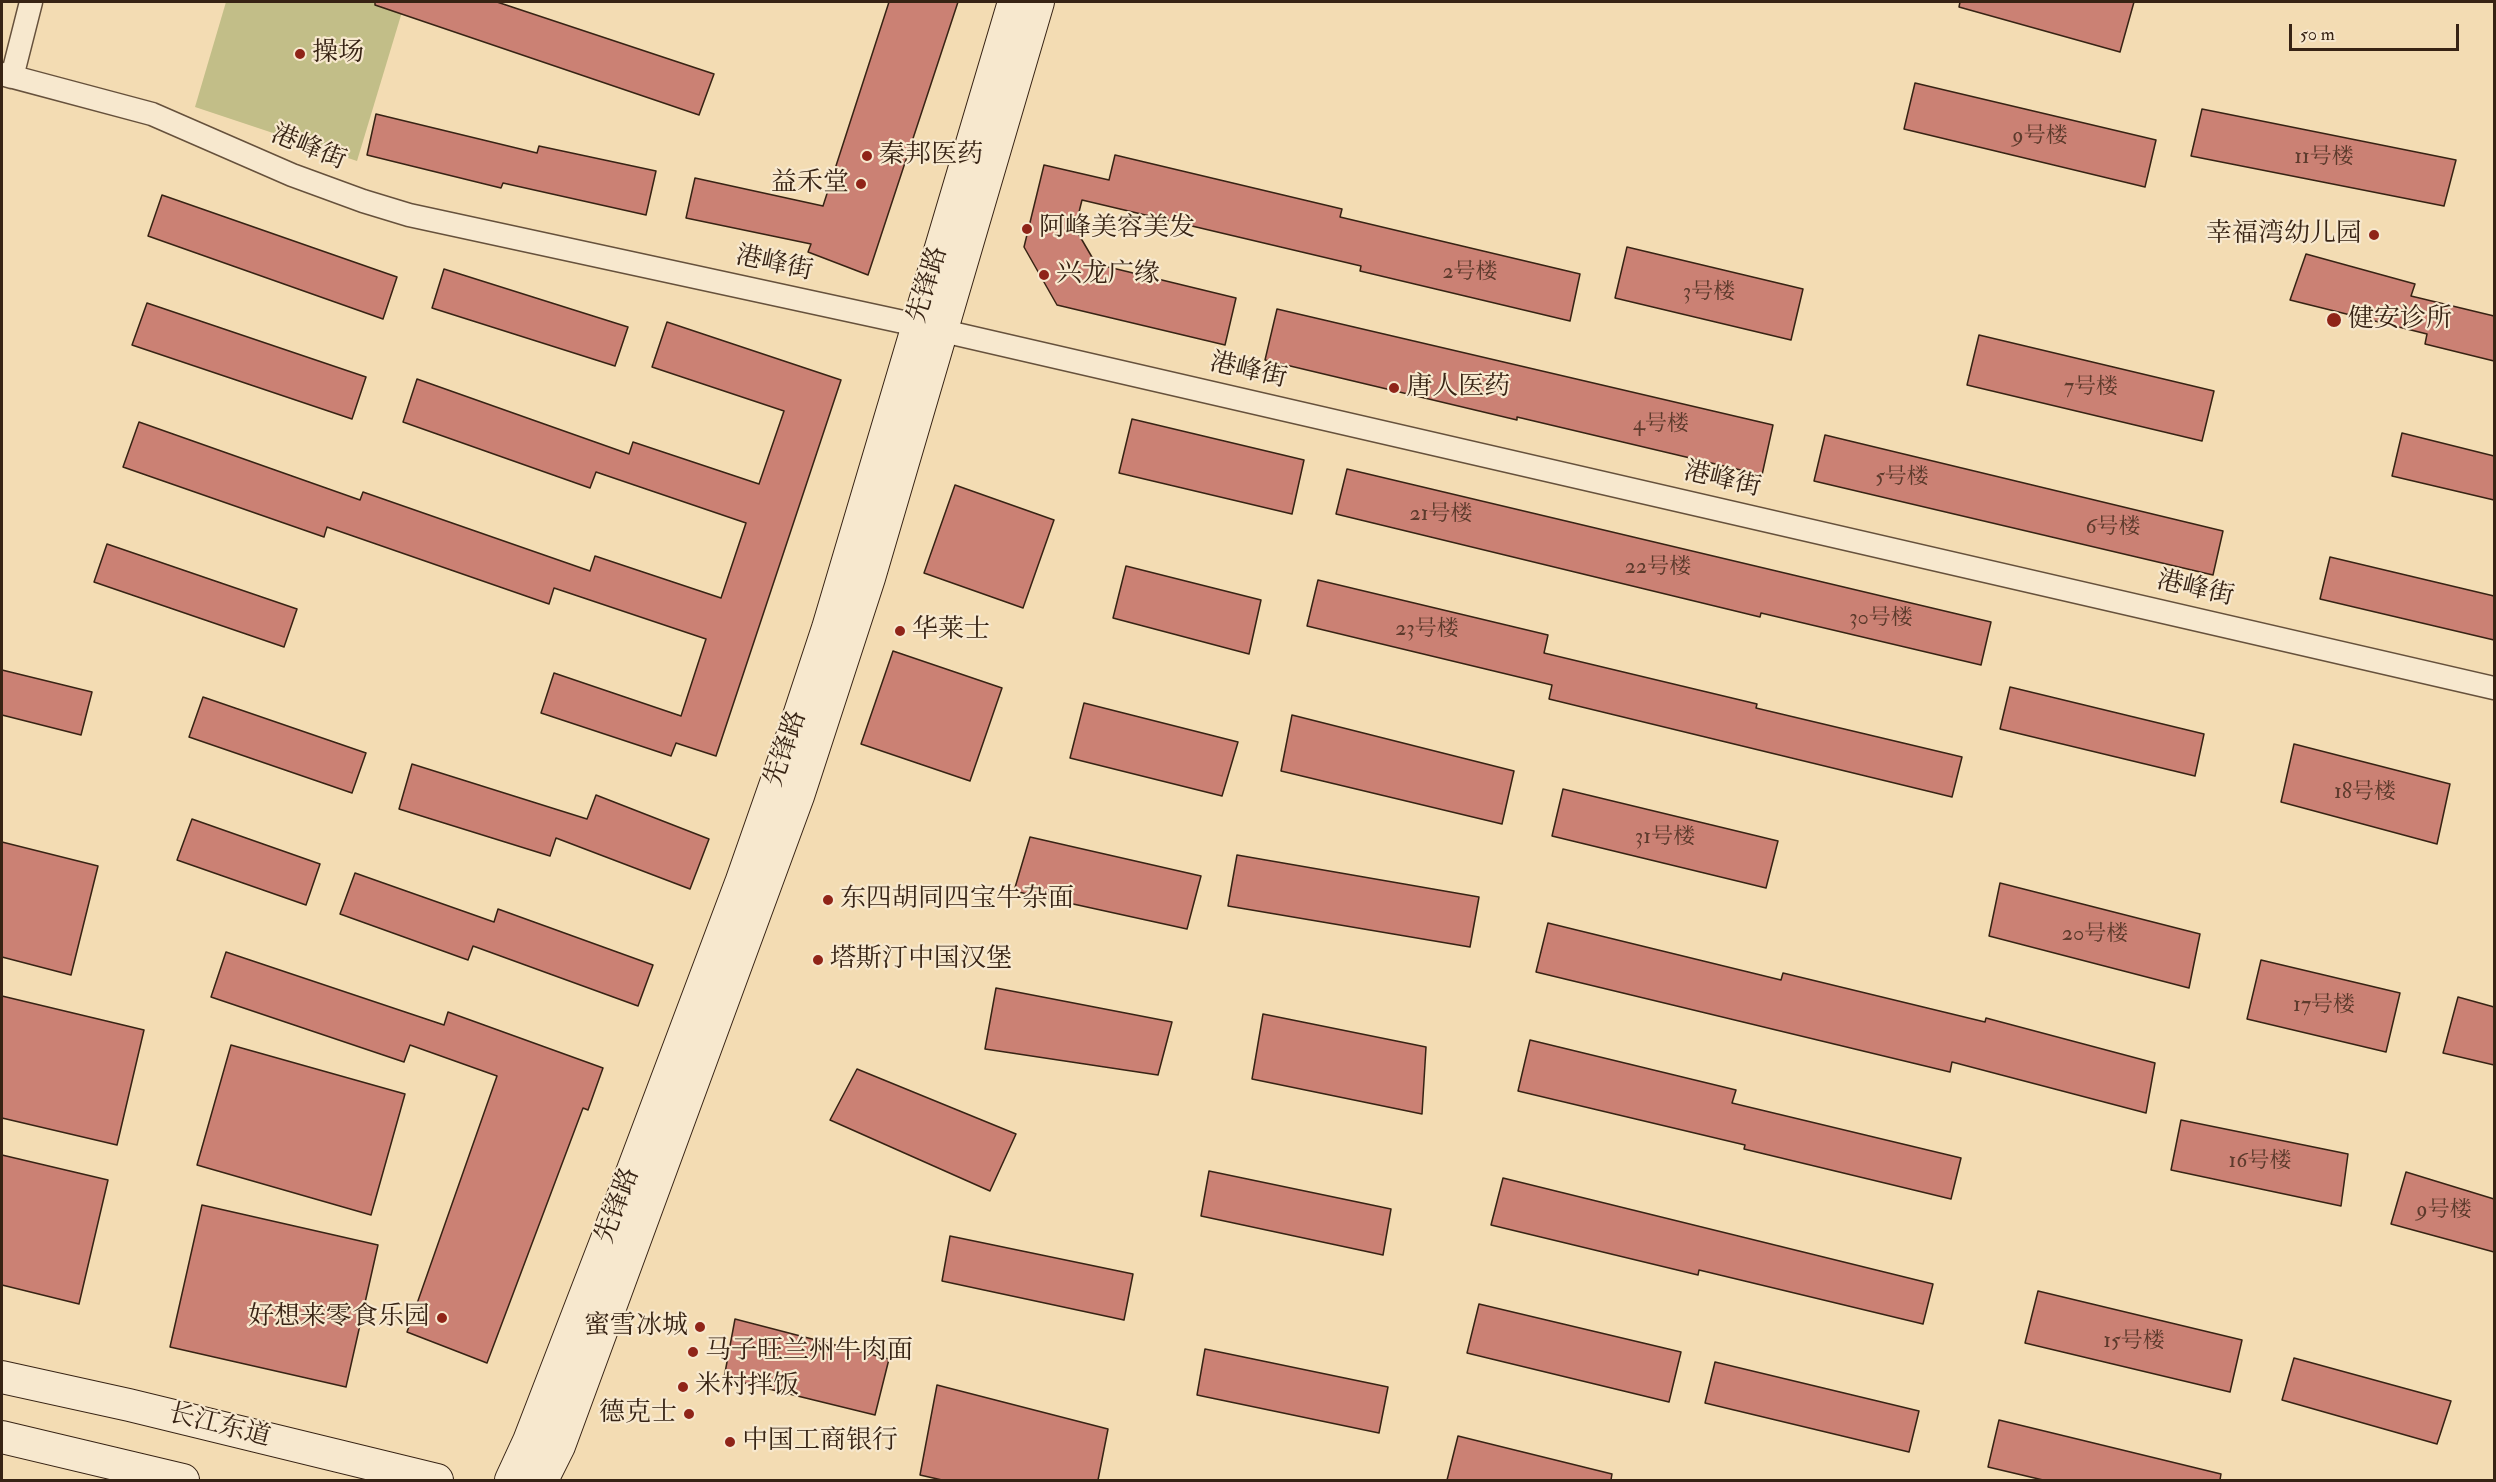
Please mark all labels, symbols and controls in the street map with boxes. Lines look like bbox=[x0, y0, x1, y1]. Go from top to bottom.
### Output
scale bar bbox=[2292, 12, 2462, 50]
text: 50 m bbox=[2300, 23, 2335, 46]
place label: 操场 bbox=[312, 38, 364, 70]
marker: 操场 bbox=[293, 47, 307, 61]
street label: 港峰街 bbox=[266, 120, 350, 178]
house number: 9号楼 bbox=[2012, 124, 2068, 150]
place label: 秦邦医药 bbox=[879, 140, 983, 172]
house number: 11号楼 bbox=[2294, 145, 2354, 171]
marker: 秦邦医药 bbox=[860, 149, 874, 163]
place label: 益禾堂 bbox=[771, 168, 849, 200]
marker: 益禾堂 bbox=[854, 177, 868, 191]
place label: 阿峰美容美发 bbox=[1039, 213, 1195, 245]
place label: 幸福湾幼儿园 bbox=[2206, 219, 2362, 251]
marker: 阿峰美容美发 bbox=[1020, 222, 1034, 236]
marker: 幸福湾幼儿园 bbox=[2367, 228, 2381, 242]
street label: 港峰街 bbox=[733, 242, 815, 288]
street label: 先锋路 bbox=[903, 243, 955, 327]
place label: 兴龙广缘 bbox=[1056, 259, 1160, 291]
house number: 2号楼 bbox=[1442, 260, 1498, 286]
marker: 兴龙广缘 bbox=[1037, 268, 1051, 282]
house number: 3号楼 bbox=[1683, 280, 1735, 306]
place label: 健安诊所 bbox=[2348, 304, 2452, 336]
marker: 健安诊所 bbox=[2325, 311, 2343, 329]
street label: 港峰街 bbox=[1206, 348, 1290, 396]
place label: 唐人医药 bbox=[1406, 372, 1510, 404]
house number: 7号楼 bbox=[2064, 375, 2118, 401]
marker: 唐人医药 bbox=[1387, 381, 1401, 395]
house number: 4号楼 bbox=[1633, 412, 1689, 438]
street label: 港峰街 bbox=[1680, 457, 1764, 505]
house number: 5号楼 bbox=[1875, 465, 1929, 491]
house number: 21号楼 bbox=[1409, 502, 1473, 528]
house number: 6号楼 bbox=[2085, 515, 2141, 541]
house number: 22号楼 bbox=[1625, 555, 1691, 581]
street label: 港峰街 bbox=[2153, 566, 2237, 614]
house number: 30号楼 bbox=[1849, 606, 1913, 632]
place label: 华莱士 bbox=[912, 615, 990, 647]
house number: 23号楼 bbox=[1395, 617, 1459, 643]
marker: 华莱士 bbox=[893, 624, 907, 638]
street label: 先锋路 bbox=[760, 707, 814, 791]
house number: 18号楼 bbox=[2334, 780, 2396, 806]
house number: 31号楼 bbox=[1635, 825, 1695, 851]
place label: 东四胡同四宝牛杂面 bbox=[840, 884, 1074, 916]
marker: 东四胡同四宝牛杂面 bbox=[821, 893, 835, 907]
house number: 20号楼 bbox=[2062, 922, 2128, 948]
place label: 塔斯汀中国汉堡 bbox=[830, 944, 1012, 976]
marker: 塔斯汀中国汉堡 bbox=[811, 953, 825, 967]
house number: 17号楼 bbox=[2293, 993, 2355, 1019]
house number: 16号楼 bbox=[2229, 1149, 2291, 1175]
street label: 先锋路 bbox=[590, 1164, 648, 1248]
house number: 9号楼 bbox=[2416, 1198, 2472, 1224]
place label: 好想来零食乐园 bbox=[248, 1302, 430, 1334]
marker: 好想来零食乐园 bbox=[435, 1311, 449, 1325]
place label: 蜜雪冰城 bbox=[584, 1311, 688, 1343]
marker: 蜜雪冰城 bbox=[693, 1320, 707, 1334]
house number: 15号楼 bbox=[2103, 1329, 2165, 1355]
place label: 马子旺兰州牛肉面 bbox=[705, 1336, 913, 1368]
marker: 马子旺兰州牛肉面 bbox=[686, 1345, 700, 1359]
place label: 米村拌饭 bbox=[695, 1371, 799, 1403]
marker: 米村拌饭 bbox=[676, 1380, 690, 1394]
place label: 德克士 bbox=[599, 1398, 677, 1430]
street label: 长江东道 bbox=[165, 1399, 273, 1455]
marker: 德克士 bbox=[682, 1407, 696, 1421]
place label: 中国工商银行 bbox=[742, 1426, 898, 1458]
marker: 中国工商银行 bbox=[723, 1435, 737, 1449]

